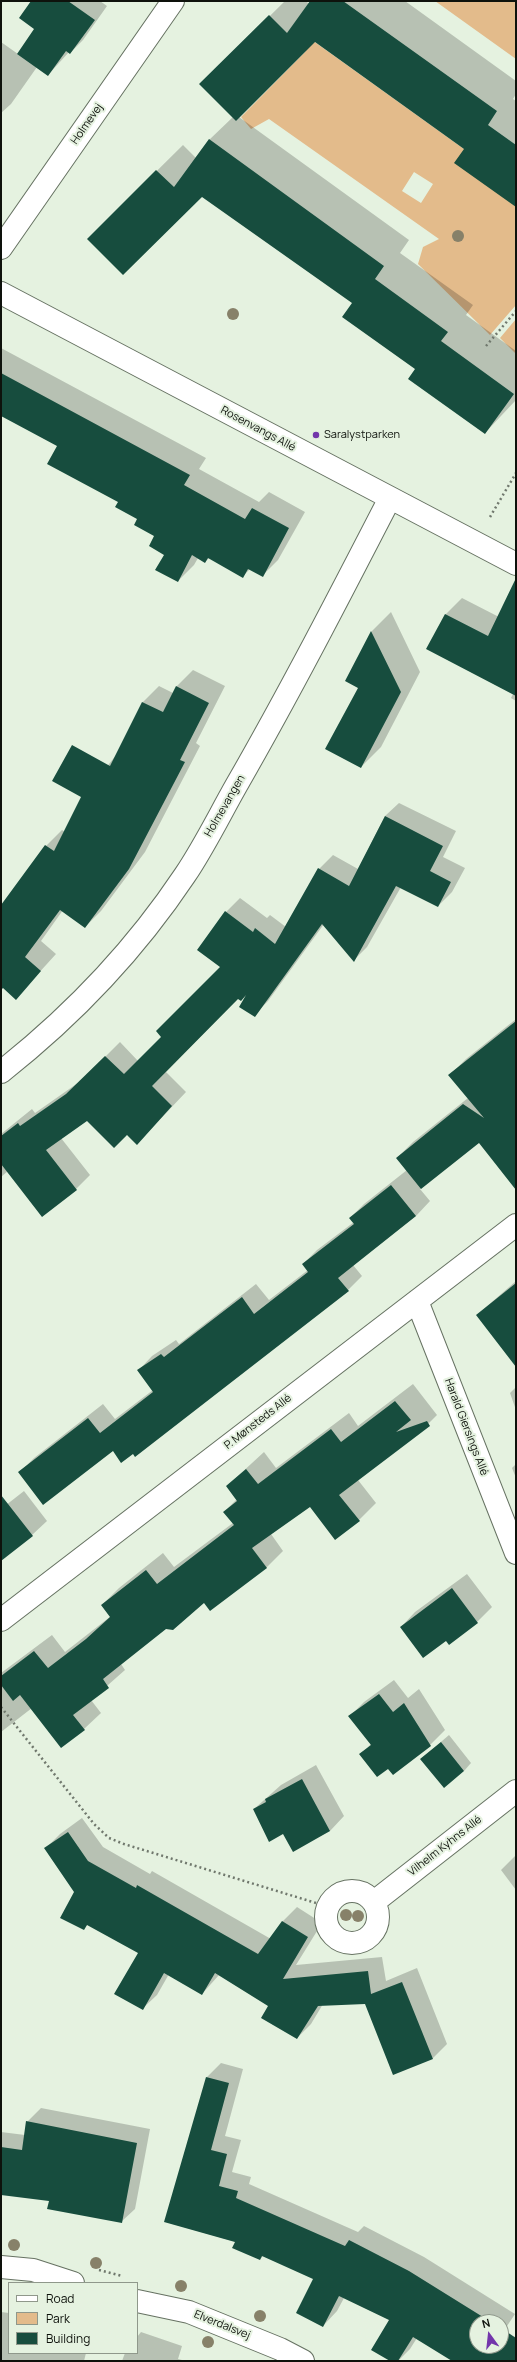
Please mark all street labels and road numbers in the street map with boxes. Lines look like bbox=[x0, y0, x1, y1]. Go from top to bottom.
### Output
street label: Holmevej bbox=[68, 101, 106, 147]
street label: Rosenvangs Allé bbox=[218, 404, 298, 454]
street label: Holmevangen bbox=[202, 773, 248, 839]
street label: Harald Giersings Allé bbox=[441, 1376, 491, 1478]
street label: P. Mønsteds Allé bbox=[222, 1392, 294, 1452]
street label: Vilhelm Kyhns Allé bbox=[405, 1813, 485, 1879]
street label: Elverdalsvej bbox=[192, 2308, 252, 2342]

